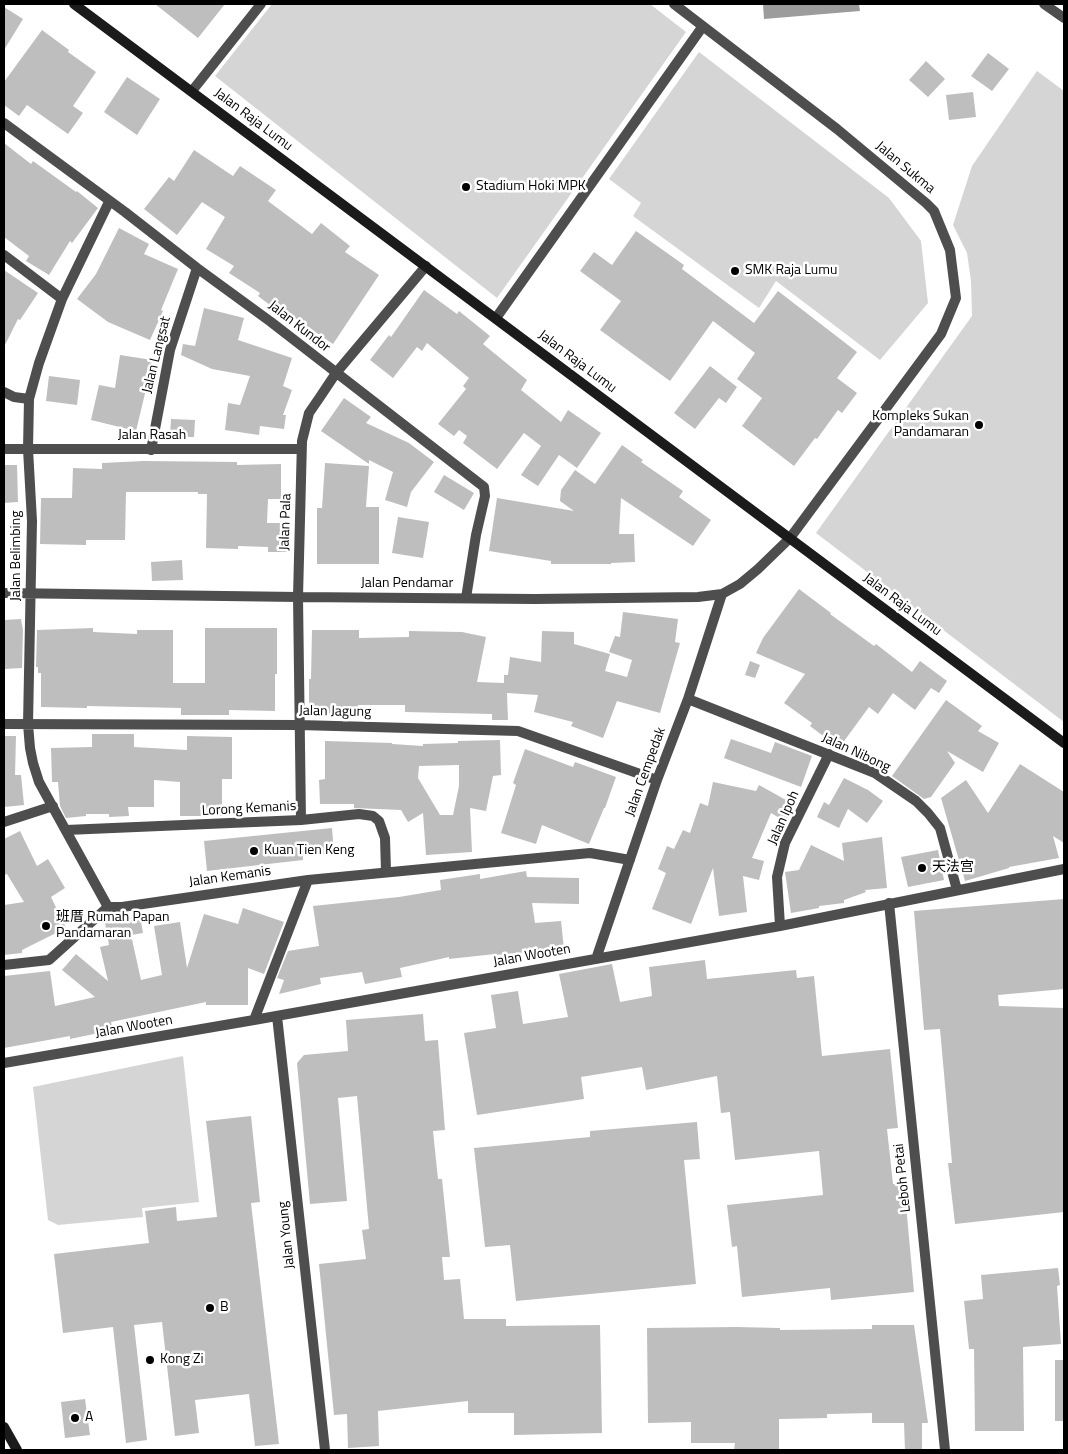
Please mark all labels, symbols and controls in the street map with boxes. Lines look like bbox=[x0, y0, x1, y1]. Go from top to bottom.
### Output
street label: Jalan Raja Lumu bbox=[210, 85, 296, 155]
street label: Jalan Sukma bbox=[872, 138, 938, 198]
place label: Stadium Hoki MPK bbox=[476, 179, 586, 195]
marker: Stadium Hoki MPK bbox=[460, 181, 472, 193]
place label: SMK Raja Lumu bbox=[745, 263, 837, 279]
marker: SMK Raja Lumu bbox=[729, 265, 741, 277]
street label: Jalan Kundor bbox=[265, 298, 333, 356]
street label: Jalan Langsat bbox=[139, 315, 175, 395]
street label: Jalan Raja Lumu bbox=[534, 327, 620, 397]
place label: Kompleks Sukan Pandamaran bbox=[872, 409, 969, 442]
marker: Kompleks Sukan Pandamaran bbox=[973, 419, 985, 431]
street label: Jalan Rasah bbox=[118, 428, 186, 444]
street label: Jalan Pala bbox=[277, 493, 295, 551]
street label: Jalan Belimbing bbox=[9, 511, 25, 601]
street label: Jalan Raja Lumu bbox=[859, 570, 945, 640]
street label: Jalan Pendamar bbox=[361, 576, 453, 592]
street label: Jalan Jagung bbox=[299, 703, 371, 721]
street label: Jalan Cempedak bbox=[622, 725, 670, 819]
street label: Jalan Nibong bbox=[819, 730, 893, 776]
street label: Jalan Ipoh bbox=[765, 788, 803, 848]
street label: Lorong Kemanis bbox=[201, 798, 297, 820]
place label: Kuan Tien Keng bbox=[264, 843, 354, 859]
marker: Kuan Tien Keng bbox=[248, 845, 260, 857]
place label: 天法宫 bbox=[932, 860, 974, 876]
marker: 天法宫 bbox=[916, 862, 928, 874]
street label: Jalan Kemanis bbox=[188, 863, 272, 891]
place label: 班厝 Rumah Papan Pandamaran bbox=[56, 910, 170, 942]
marker: 班厝 Rumah Papan Pandamaran bbox=[40, 920, 52, 932]
street label: Jalan Wooten bbox=[492, 941, 572, 971]
street label: Jalan Wooten bbox=[94, 1012, 174, 1042]
street label: Leboh Petai bbox=[891, 1143, 915, 1213]
street label: Jalan Young bbox=[275, 1200, 299, 1270]
place label: B bbox=[220, 1300, 229, 1316]
marker: B bbox=[204, 1302, 216, 1314]
place label: Kong Zi bbox=[160, 1352, 204, 1368]
marker: Kong Zi bbox=[144, 1354, 156, 1366]
place label: A bbox=[85, 1410, 93, 1426]
marker: A bbox=[69, 1412, 81, 1424]

